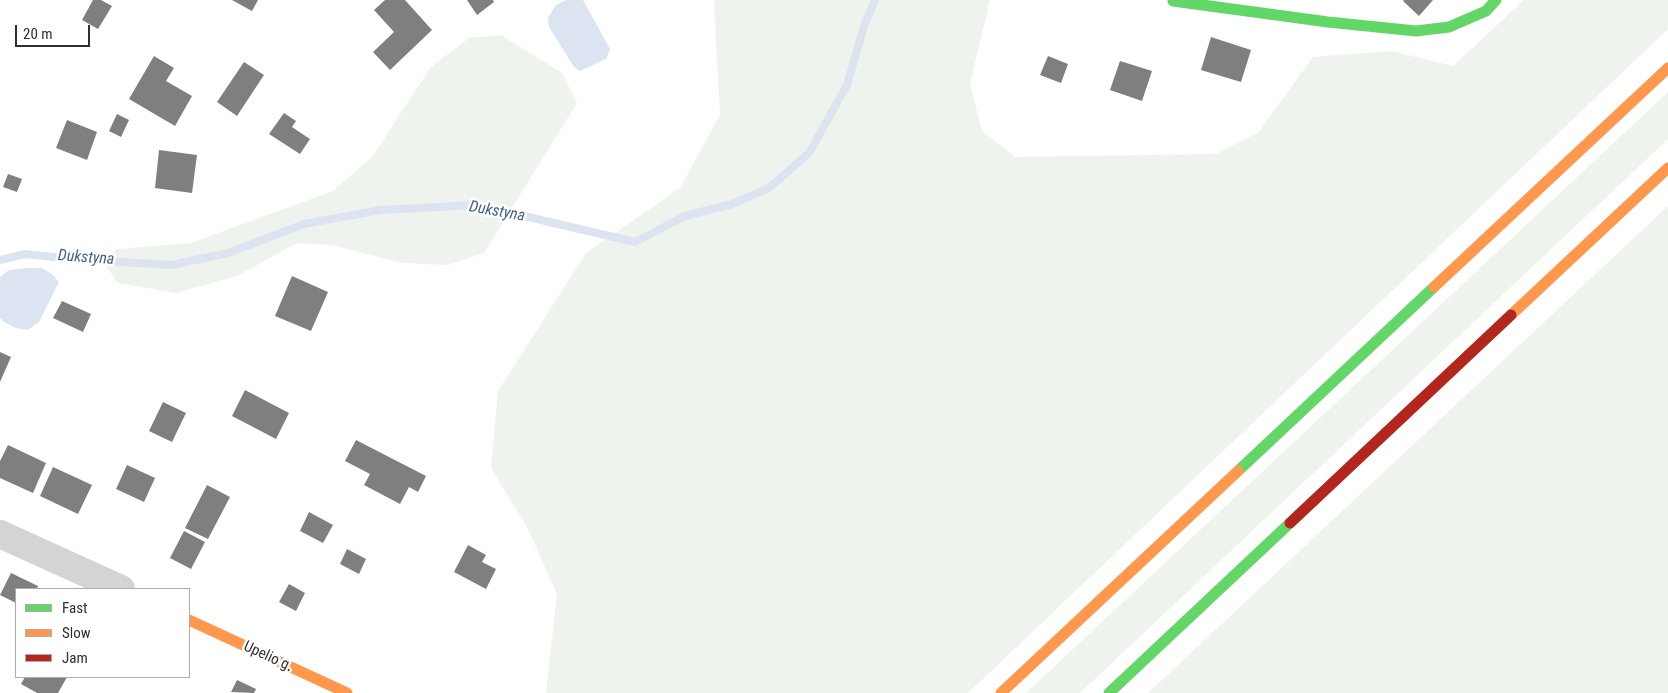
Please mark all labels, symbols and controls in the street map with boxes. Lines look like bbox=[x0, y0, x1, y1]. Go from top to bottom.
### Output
scale bar bbox=[18, 15, 92, 47]
text: 20 m bbox=[23, 25, 53, 43]
water label: Dukstyna bbox=[468, 198, 526, 226]
water label: Dukstyna bbox=[57, 246, 115, 270]
legend bbox=[15, 588, 190, 678]
text: Fast bbox=[62, 599, 87, 617]
text: Slow bbox=[62, 624, 91, 642]
street label: Upelio g. bbox=[241, 638, 295, 676]
text: Jam bbox=[62, 649, 88, 667]

